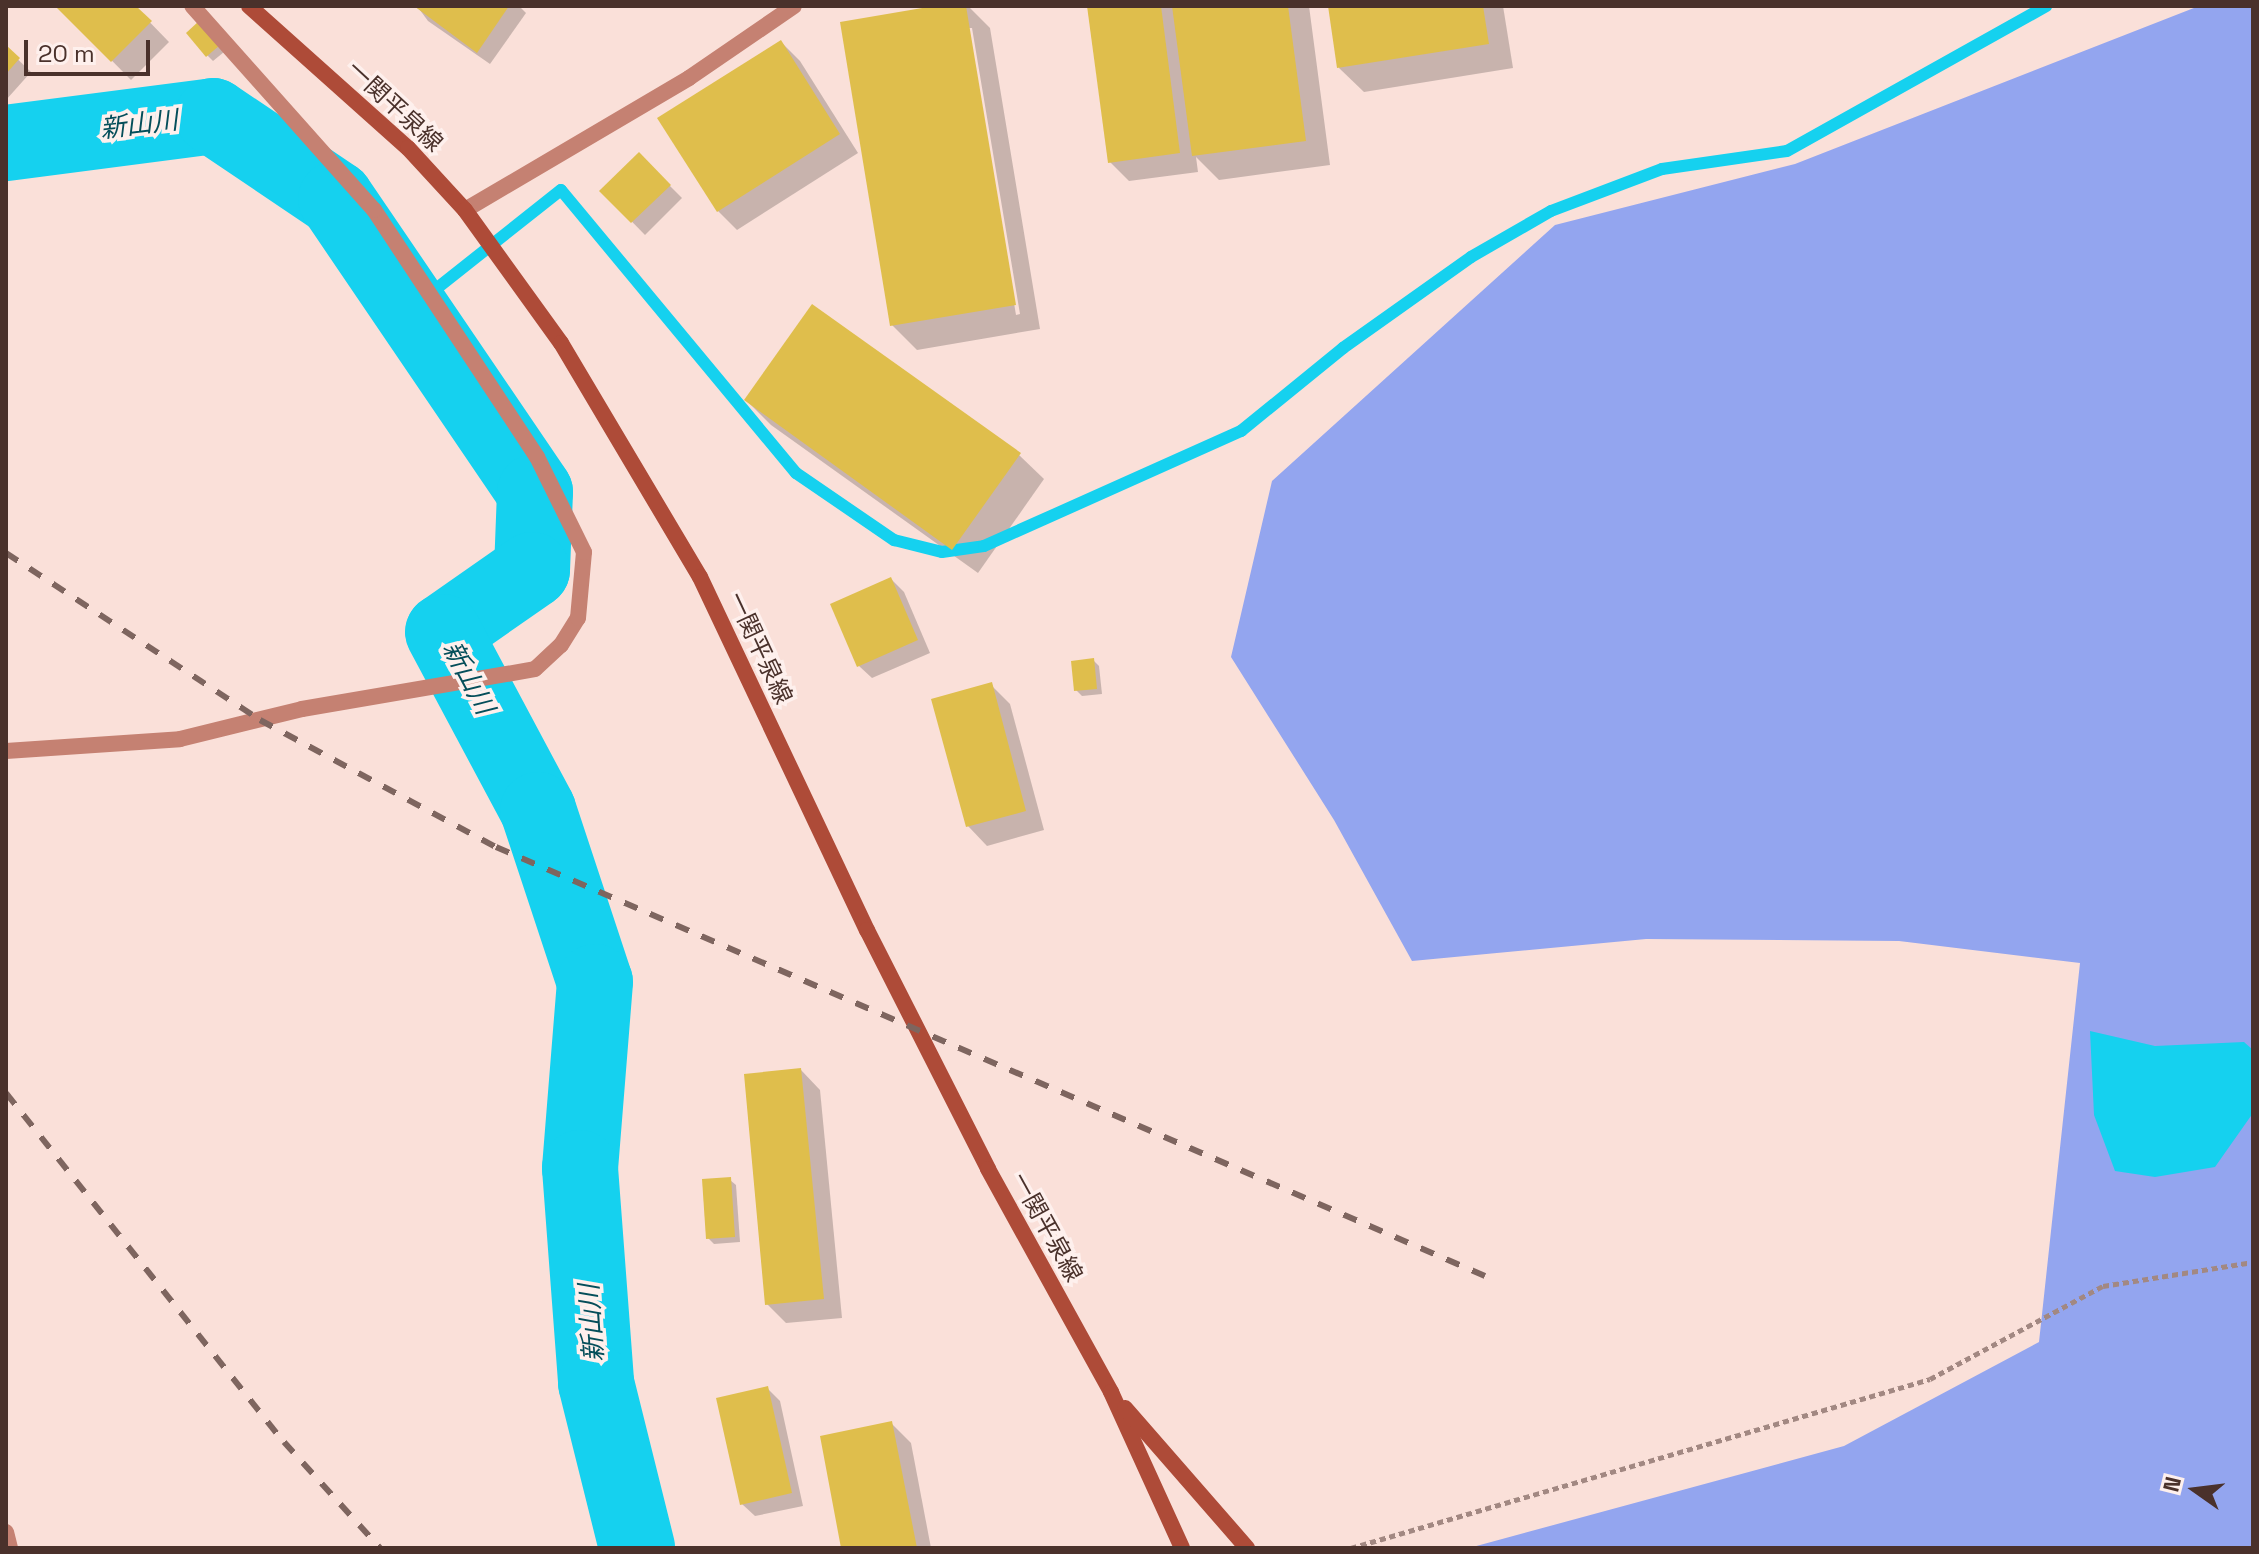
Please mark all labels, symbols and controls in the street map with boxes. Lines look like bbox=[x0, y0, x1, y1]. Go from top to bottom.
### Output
scale bar bbox=[28, 24, 154, 74]
text: 20 m bbox=[38, 38, 95, 69]
street label: 一関平泉線 bbox=[341, 55, 449, 157]
water label: 新山川 bbox=[98, 105, 180, 145]
street label: 一関平泉線 bbox=[722, 588, 798, 708]
water label: 新山川 bbox=[436, 636, 500, 720]
street label: 一関平泉線 bbox=[1005, 1168, 1089, 1286]
water label: 新山川 bbox=[574, 1283, 610, 1363]
north arrow bbox=[2155, 1450, 2235, 1530]
text: N bbox=[2156, 1474, 2187, 1495]

